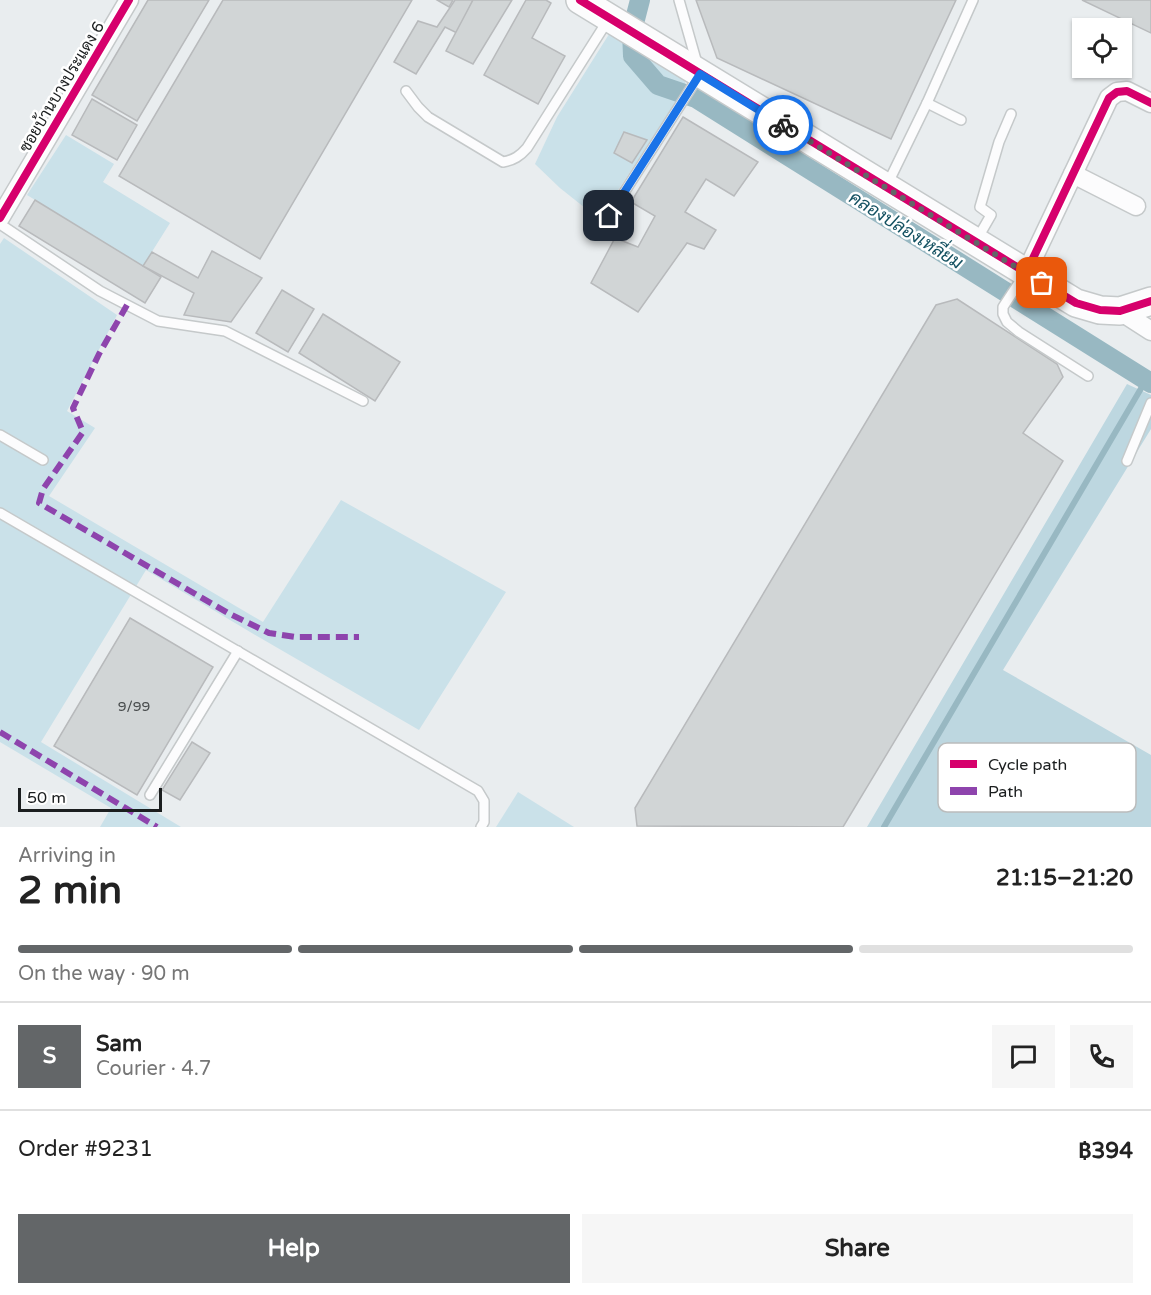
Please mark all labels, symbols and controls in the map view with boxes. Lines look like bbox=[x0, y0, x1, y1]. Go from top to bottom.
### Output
street label: ซอยบ้านบางประแดง 6 bbox=[14, 17, 109, 156]
map controls bbox=[1072, 18, 1132, 78]
button: locate bbox=[1072, 18, 1132, 78]
courier bbox=[753, 95, 813, 155]
icon: bike bbox=[767, 109, 800, 142]
water label: คลองปล่องเหลี่ยม bbox=[845, 182, 970, 274]
pin bbox=[583, 190, 634, 241]
icon: home bbox=[592, 199, 625, 232]
pin bbox=[1016, 257, 1067, 308]
icon: bag bbox=[1025, 266, 1058, 299]
house number: 9/99 bbox=[118, 698, 150, 715]
legend bbox=[938, 743, 1136, 812]
text: Cycle path bbox=[988, 755, 1067, 775]
text: Path bbox=[988, 782, 1023, 802]
scale bar bbox=[18, 785, 162, 812]
text: 50 m bbox=[27, 788, 66, 808]
text: Arriving in bbox=[18, 844, 116, 868]
text: 21:15–21:20 bbox=[996, 865, 1133, 891]
text: 2 min bbox=[18, 867, 122, 914]
text: On the way · 90 m bbox=[18, 962, 190, 986]
button: chat bbox=[992, 1025, 1055, 1088]
button: phone bbox=[1070, 1025, 1133, 1088]
text: Sam bbox=[96, 1031, 142, 1057]
text: S bbox=[43, 1043, 56, 1069]
text: Courier · 4.7 bbox=[96, 1057, 211, 1081]
text: Order #9231 bbox=[18, 1136, 153, 1162]
text: ฿394 bbox=[1078, 1138, 1133, 1164]
button: Help bbox=[18, 1214, 570, 1283]
button: Share bbox=[582, 1214, 1133, 1283]

